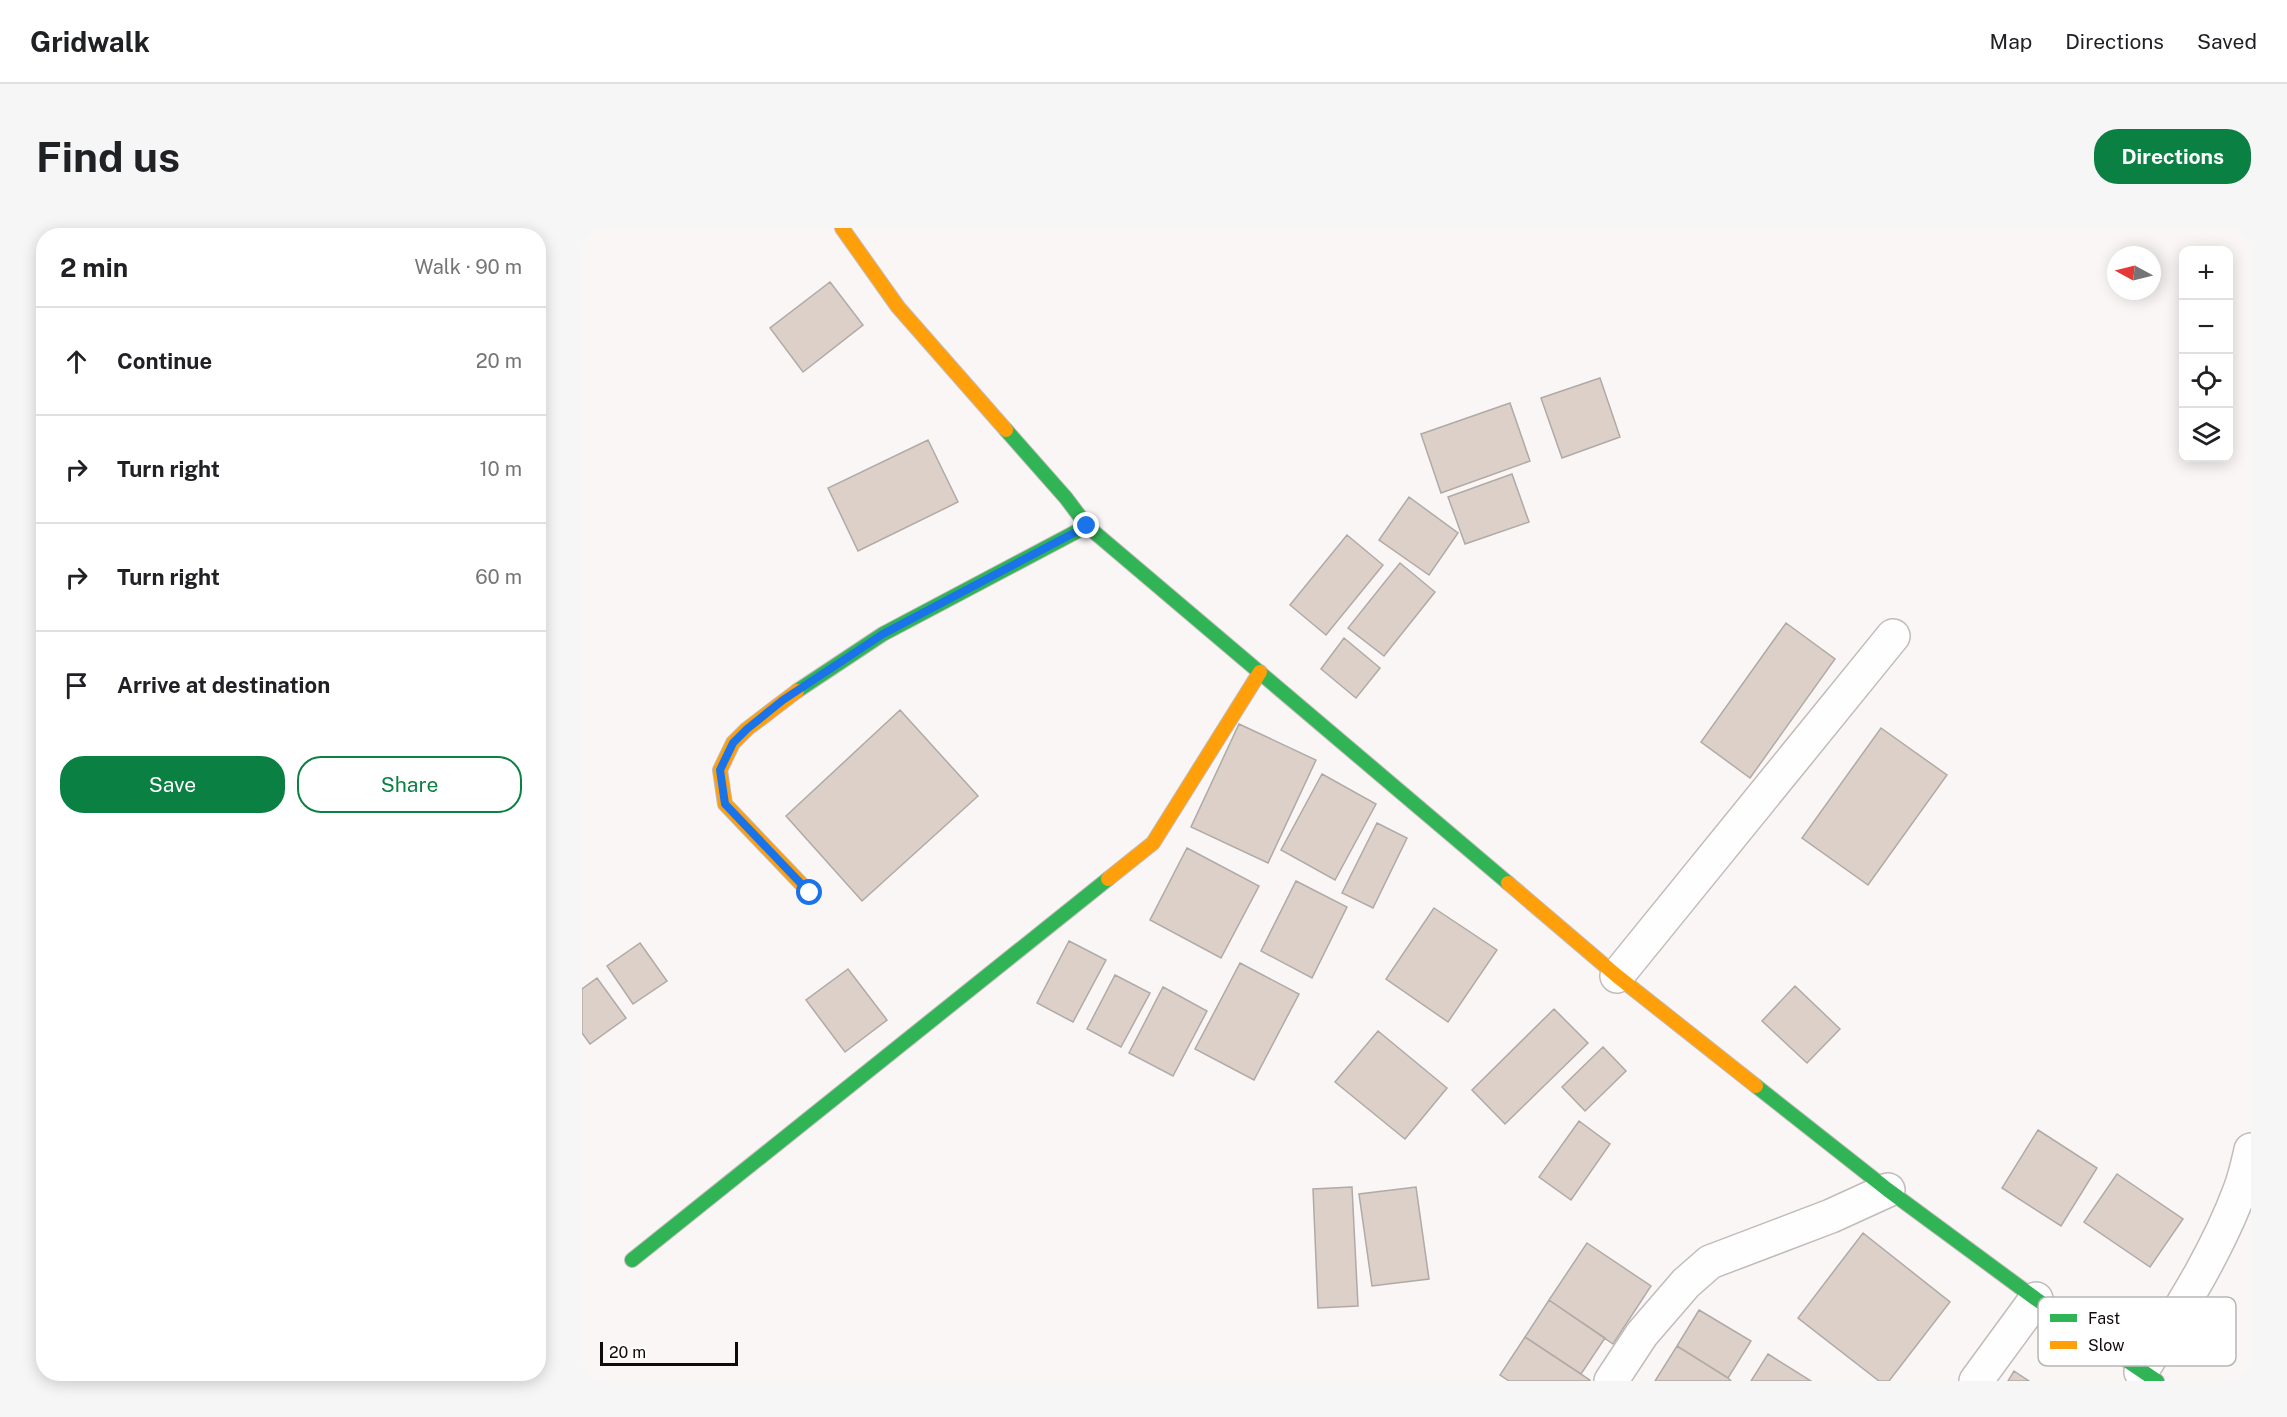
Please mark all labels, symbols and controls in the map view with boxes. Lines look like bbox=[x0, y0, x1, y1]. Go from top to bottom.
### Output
text: Gridwalk bbox=[30, 25, 150, 58]
text: Map bbox=[1990, 29, 2032, 54]
text: Directions bbox=[2065, 29, 2164, 54]
text: Saved bbox=[2197, 29, 2257, 54]
button: Directions bbox=[2094, 129, 2251, 184]
text: Find us bbox=[36, 132, 180, 181]
north arrow bbox=[2107, 246, 2161, 300]
map controls bbox=[2179, 246, 2233, 462]
button: + bbox=[2179, 246, 2233, 300]
text: 2 min bbox=[60, 252, 128, 283]
text: Walk · 90 m bbox=[415, 255, 522, 279]
button: − bbox=[2179, 300, 2233, 354]
icon: ahead bbox=[60, 345, 93, 378]
text: Continue bbox=[117, 348, 212, 374]
text: 20 m bbox=[476, 349, 522, 373]
button: locate bbox=[2179, 354, 2233, 408]
button: layers bbox=[2179, 408, 2233, 462]
icon: right bbox=[60, 453, 93, 486]
text: Turn right bbox=[117, 456, 220, 482]
text: 10 m bbox=[479, 457, 522, 481]
route end bbox=[1073, 512, 1099, 538]
icon: right bbox=[60, 561, 93, 594]
text: Turn right bbox=[117, 564, 220, 590]
text: 60 m bbox=[475, 565, 522, 589]
icon: arrive bbox=[60, 669, 93, 702]
text: Arrive at destination bbox=[117, 672, 330, 698]
button: Save bbox=[60, 756, 285, 813]
button: Share bbox=[297, 756, 522, 813]
route start bbox=[796, 879, 822, 905]
legend bbox=[2038, 1297, 2236, 1366]
text: Fast bbox=[2088, 1309, 2120, 1328]
text: Slow bbox=[2088, 1336, 2125, 1355]
scale bar bbox=[600, 1339, 738, 1366]
text: 20 m bbox=[609, 1343, 646, 1362]

